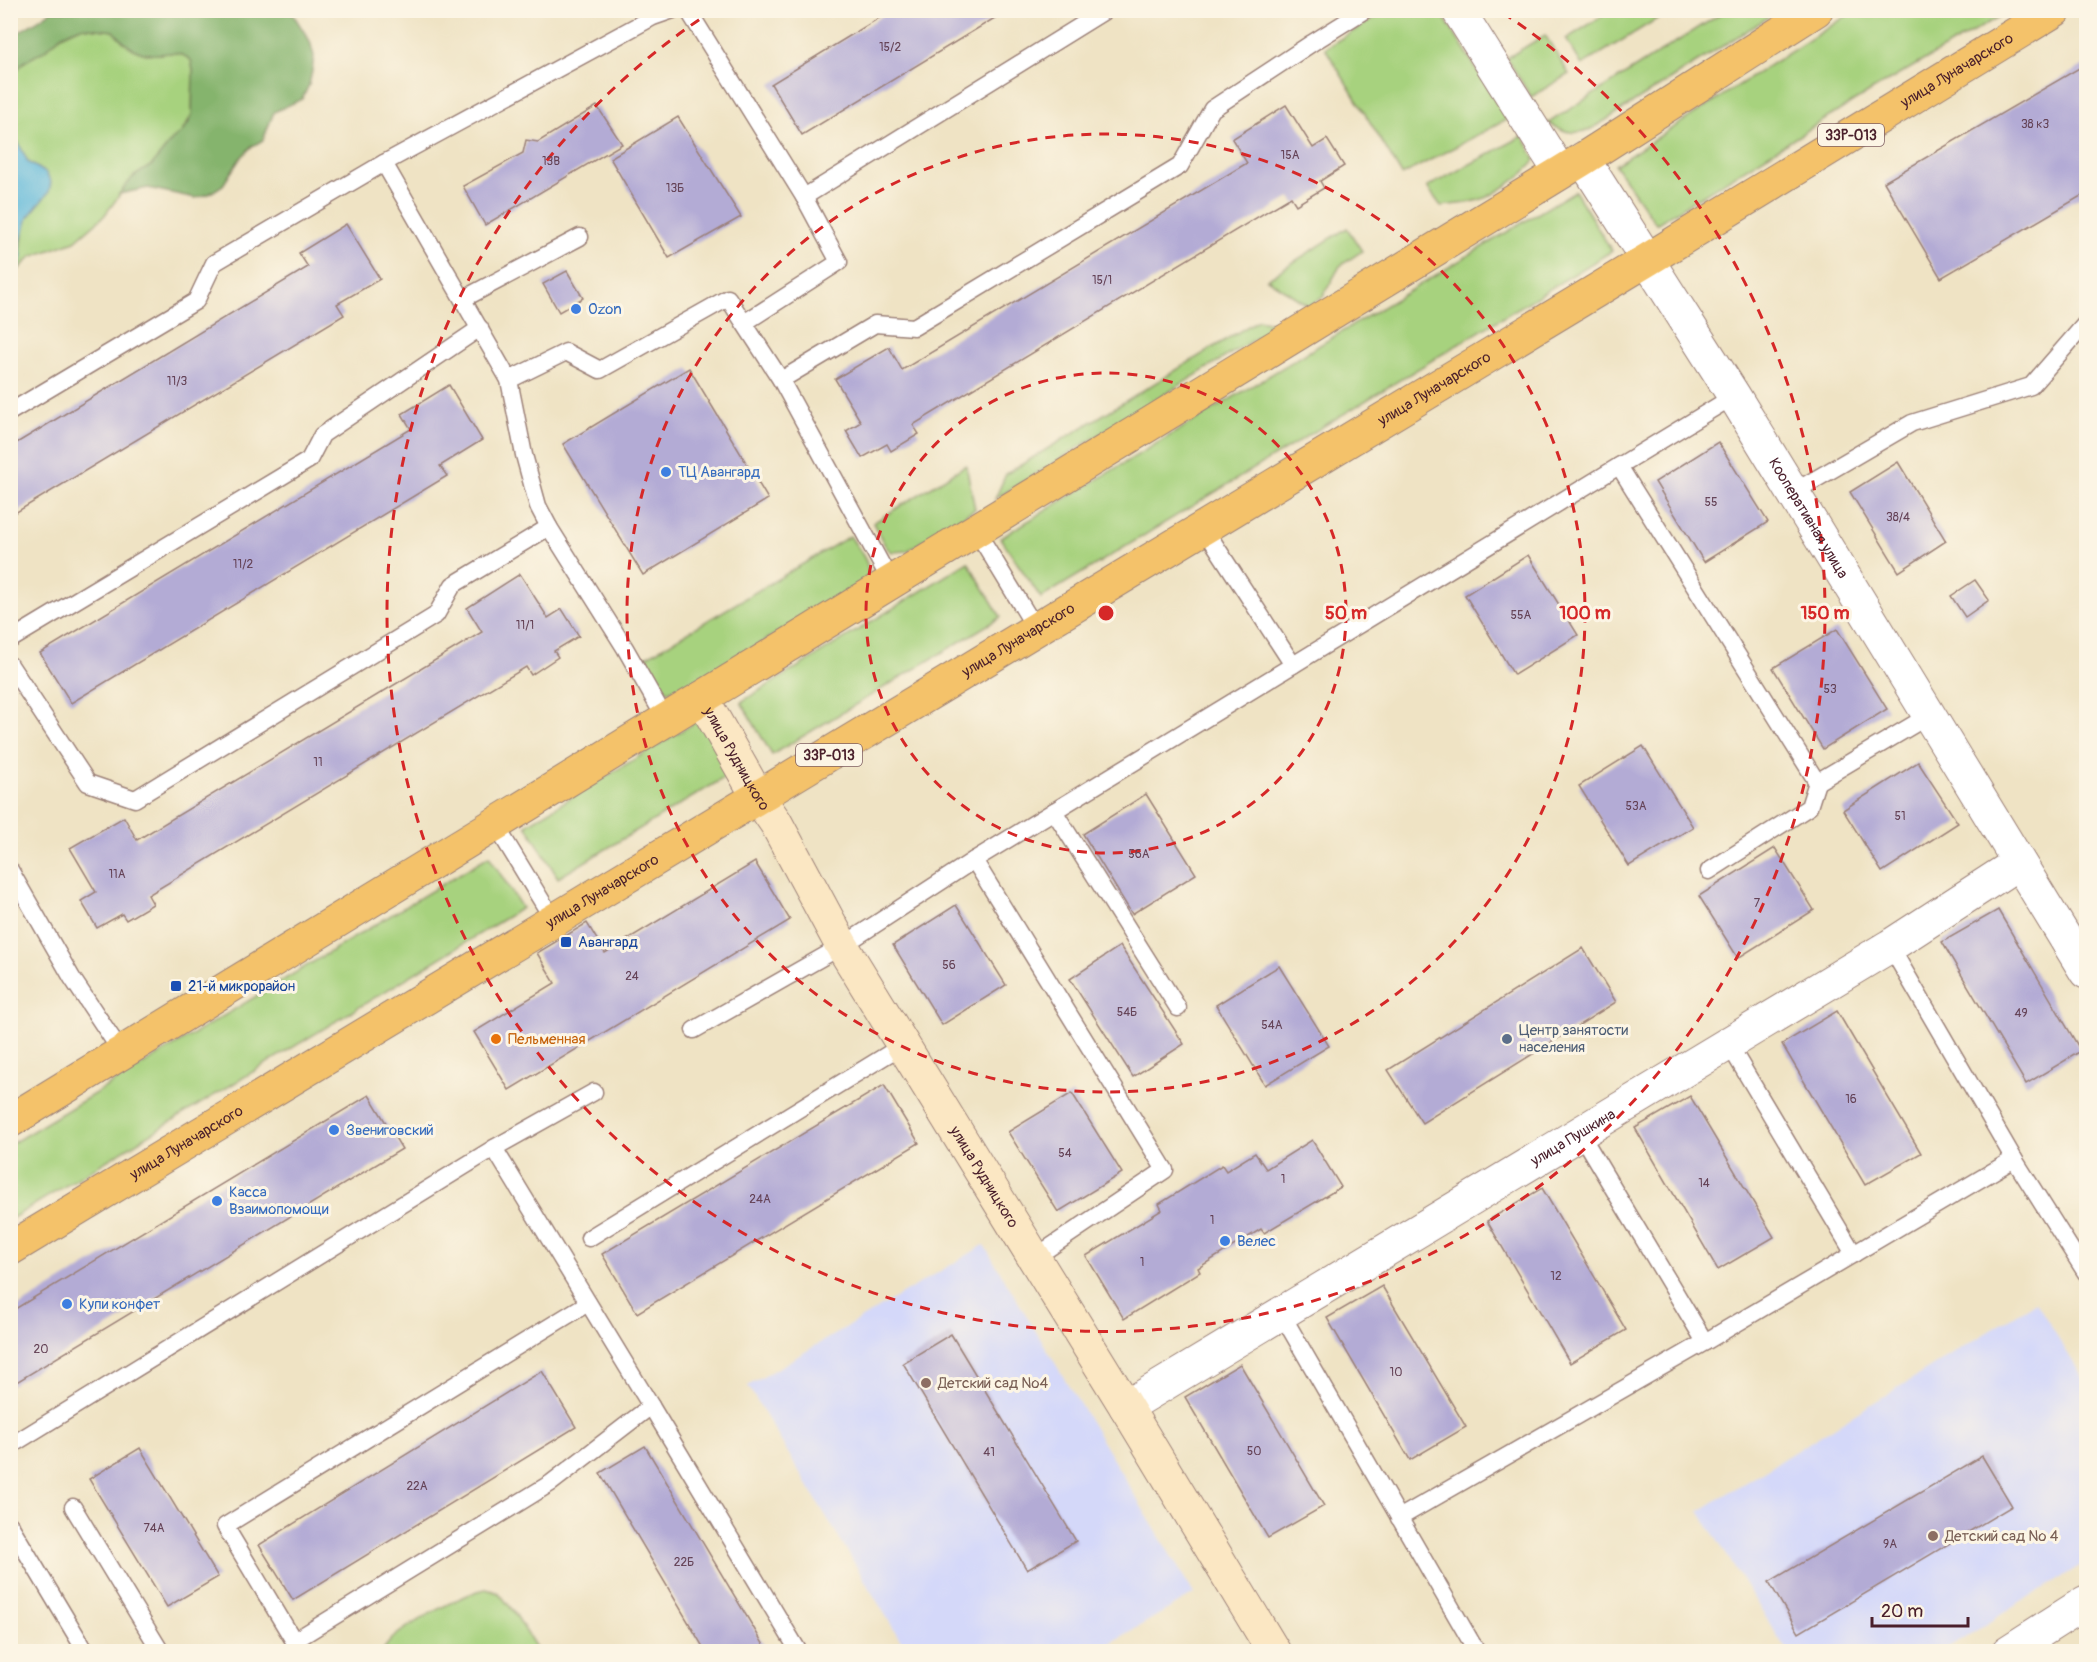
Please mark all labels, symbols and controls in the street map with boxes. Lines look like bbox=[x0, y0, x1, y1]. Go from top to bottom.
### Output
street label: улица Луначарского bbox=[1896, 28, 2017, 112]
house number: 15/2 bbox=[879, 40, 901, 55]
house number: 38 к3 bbox=[2021, 117, 2049, 132]
road number: 33Р-013 bbox=[1818, 124, 1884, 146]
house number: 15А bbox=[1281, 148, 1300, 163]
house number: 13В bbox=[542, 154, 560, 169]
house number: 13Б bbox=[666, 181, 684, 196]
house number: 15/1 bbox=[1092, 273, 1112, 288]
place label: Ozon bbox=[588, 300, 622, 319]
marker: Ozon bbox=[569, 302, 583, 316]
street label: улица Луначарского bbox=[1373, 347, 1494, 430]
house number: 11/3 bbox=[167, 374, 187, 389]
street label: Кооперативная улица bbox=[1765, 454, 1853, 582]
place label: ТЦ Авангард bbox=[678, 463, 760, 482]
marker: ТЦ Авангард bbox=[659, 465, 673, 479]
house number: 55 bbox=[1704, 495, 1718, 510]
house number: 38/4 bbox=[1886, 510, 1910, 525]
house number: 11/2 bbox=[233, 557, 253, 572]
street label: улица Луначарского bbox=[957, 598, 1078, 682]
text: 50 m bbox=[1325, 602, 1367, 625]
text: 100 m bbox=[1559, 602, 1611, 625]
text: 150 m bbox=[1801, 602, 1850, 625]
centre of rings bbox=[1096, 603, 1116, 623]
house number: 55А bbox=[1511, 608, 1532, 623]
house number: 11/1 bbox=[516, 618, 534, 633]
house number: 53 bbox=[1823, 682, 1837, 697]
street label: улица Рудницкого bbox=[699, 703, 774, 814]
road number: 33Р-013 bbox=[796, 744, 862, 766]
house number: 11 bbox=[313, 755, 323, 770]
house number: 53А bbox=[1626, 799, 1647, 814]
house number: 51 bbox=[1894, 809, 1906, 824]
house number: 56А bbox=[1128, 847, 1150, 862]
street label: улица Луначарского bbox=[541, 850, 662, 933]
house number: 11А bbox=[108, 867, 126, 882]
house number: 7 bbox=[1754, 896, 1761, 911]
place label: Авангард bbox=[578, 933, 638, 952]
marker: Авангард bbox=[559, 935, 573, 949]
house number: 56 bbox=[942, 958, 956, 973]
house number: 24 bbox=[625, 969, 639, 984]
place label: 21-й микрорайон bbox=[188, 977, 295, 996]
marker: 21-й микрорайон bbox=[169, 979, 183, 993]
house number: 54Б bbox=[1117, 1005, 1137, 1020]
house number: 49 bbox=[2014, 1006, 2028, 1021]
house number: 54А bbox=[1261, 1018, 1283, 1033]
place label: Центр занятости населения bbox=[1519, 1021, 1629, 1057]
place label: Пельменная bbox=[508, 1030, 585, 1049]
marker: Пельменная bbox=[489, 1032, 503, 1046]
marker: Центр занятости населения bbox=[1500, 1032, 1514, 1046]
house number: 16 bbox=[1845, 1092, 1857, 1107]
street label: улица Луначарского bbox=[125, 1101, 246, 1184]
street label: улица Пушкина bbox=[1526, 1104, 1619, 1171]
place label: Звениговский bbox=[346, 1121, 434, 1140]
street label: улица Рудницкого bbox=[945, 1122, 1023, 1231]
marker: Звениговский bbox=[327, 1123, 341, 1137]
house number: 54 bbox=[1058, 1146, 1072, 1161]
house number: 1 bbox=[1281, 1172, 1285, 1187]
house number: 14 bbox=[1698, 1176, 1710, 1191]
place label: Касса Взаимопомощи bbox=[229, 1183, 329, 1219]
house number: 24А bbox=[749, 1192, 771, 1207]
marker: Касса Взаимопомощи bbox=[210, 1194, 224, 1208]
house number: 1 bbox=[1210, 1213, 1214, 1228]
place label: Велес bbox=[1237, 1232, 1276, 1251]
marker: Велес bbox=[1218, 1234, 1232, 1248]
house number: 1 bbox=[1140, 1255, 1144, 1270]
house number: 12 bbox=[1550, 1269, 1562, 1284]
place label: Купи конфет bbox=[79, 1295, 161, 1314]
marker: Купи конфет bbox=[60, 1297, 74, 1311]
house number: 20 bbox=[34, 1342, 48, 1357]
house number: 10 bbox=[1390, 1365, 1402, 1380]
place label: Детский сад №4 bbox=[937, 1374, 1048, 1393]
marker: Детский сад №4 bbox=[919, 1376, 933, 1390]
house number: 50 bbox=[1247, 1444, 1261, 1459]
house number: 41 bbox=[983, 1445, 995, 1460]
house number: 22А bbox=[406, 1479, 428, 1494]
house number: 74А bbox=[143, 1521, 165, 1536]
place label: Детский сад № 4 bbox=[1944, 1527, 2059, 1546]
marker: Детский сад № 4 bbox=[1926, 1529, 1940, 1543]
house number: 9А bbox=[1883, 1537, 1897, 1552]
house number: 22Б bbox=[674, 1555, 694, 1570]
scale bar bbox=[1872, 1590, 1968, 1628]
text: 20 m bbox=[1881, 1600, 1923, 1623]

